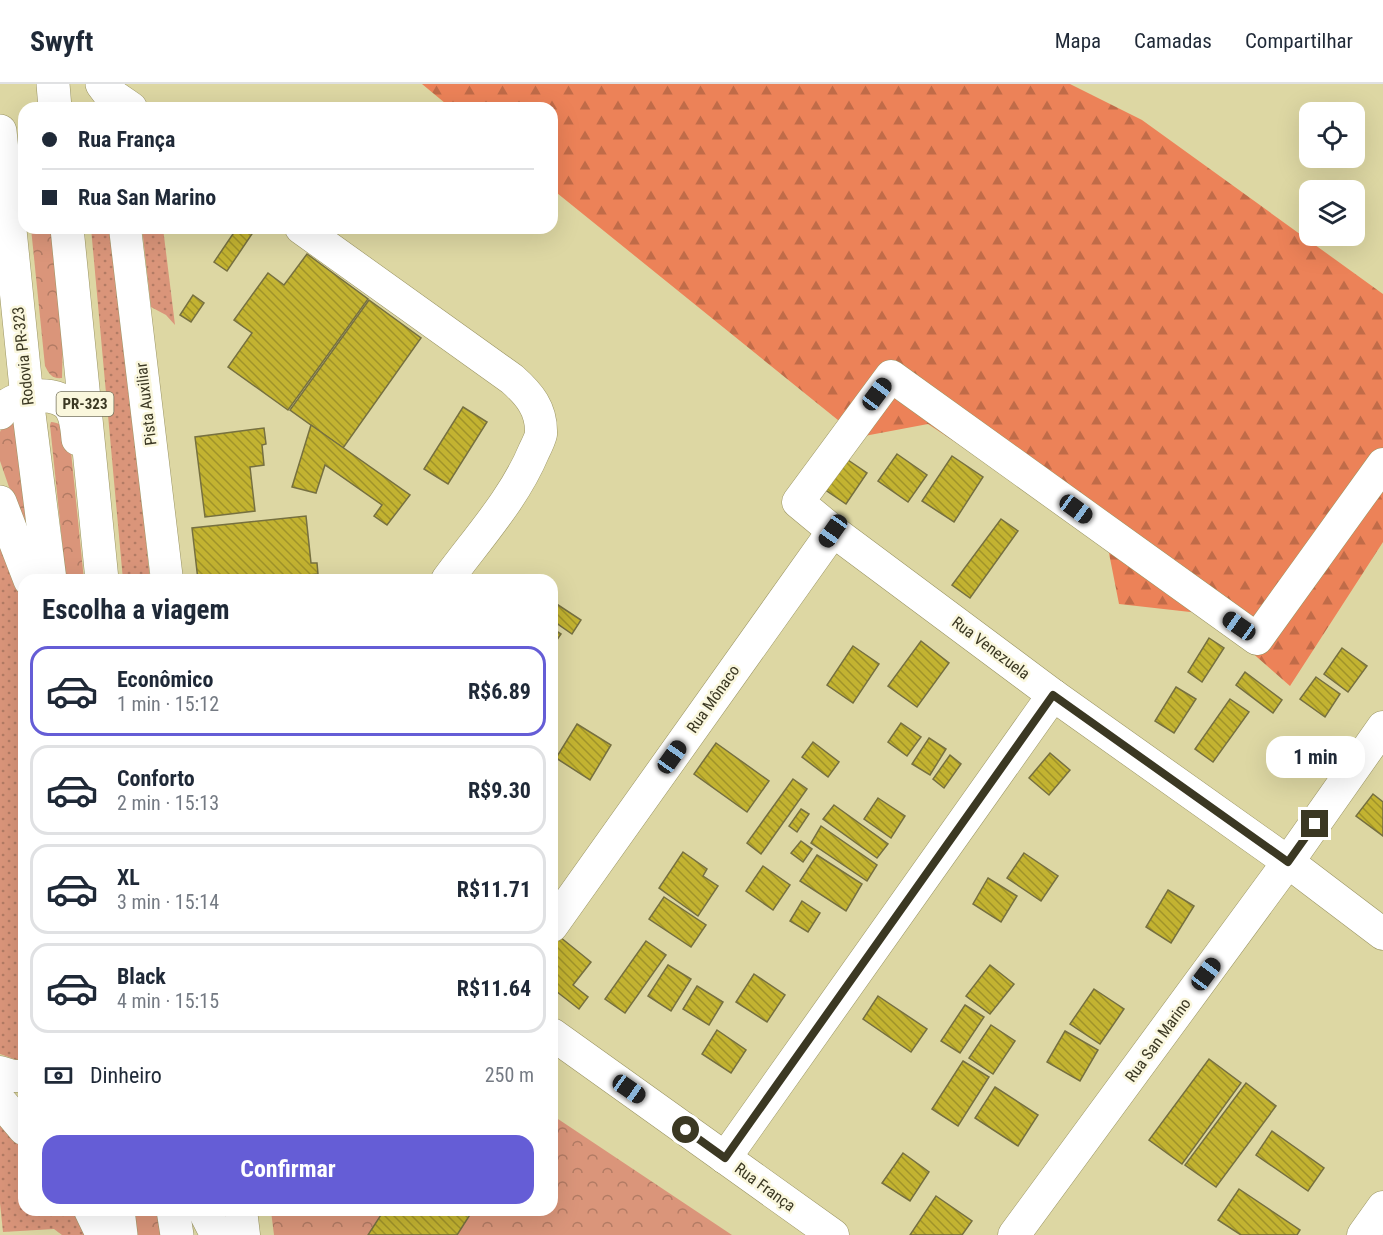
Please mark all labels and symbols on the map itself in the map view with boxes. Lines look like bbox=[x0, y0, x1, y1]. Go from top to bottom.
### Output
street label: Rodovia PR-323 bbox=[8, 306, 38, 406]
street label: Pista Auxiliar bbox=[131, 361, 161, 447]
car bbox=[859, 374, 895, 414]
road number: PR-323 bbox=[56, 392, 113, 416]
car bbox=[1056, 491, 1096, 527]
car bbox=[815, 511, 851, 551]
car bbox=[1219, 608, 1259, 644]
street label: Rua Venezuela bbox=[948, 613, 1034, 683]
street label: Rua Mônaco bbox=[683, 661, 743, 737]
car bbox=[654, 737, 690, 777]
callout: 1 min bbox=[1266, 737, 1364, 779]
route end bbox=[1301, 810, 1328, 837]
car bbox=[1188, 954, 1224, 994]
street label: Rua San Marino bbox=[1121, 994, 1195, 1086]
car bbox=[609, 1071, 649, 1107]
route start bbox=[672, 1116, 699, 1143]
street label: Rua França bbox=[731, 1159, 799, 1215]

